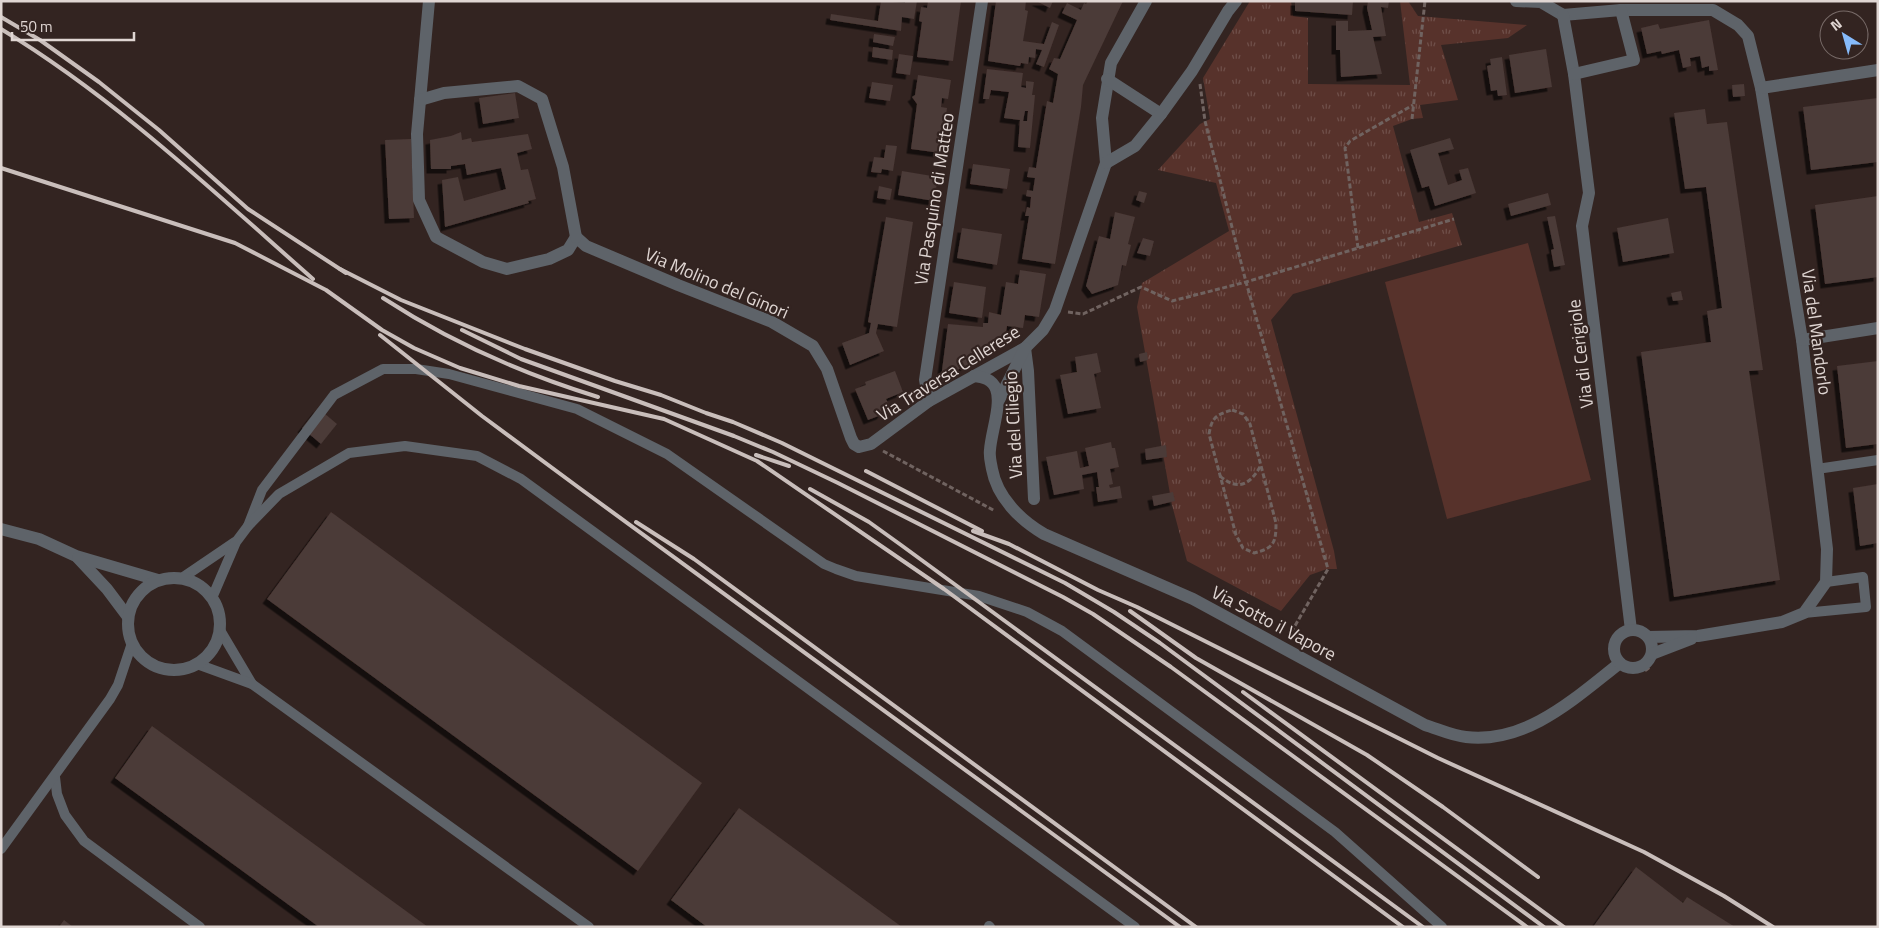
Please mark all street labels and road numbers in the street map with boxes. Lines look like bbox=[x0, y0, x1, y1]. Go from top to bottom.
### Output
street label: Via Pasquino di Matteo bbox=[907, 111, 961, 287]
street label: Via Molino del Ginori bbox=[641, 240, 793, 326]
street label: Via del Mandorlo bbox=[1795, 267, 1839, 397]
street label: Via di Cerigiole bbox=[1560, 298, 1600, 410]
street label: Via Traversa Cellerese bbox=[871, 318, 1025, 428]
street label: Via del Ciliegio bbox=[997, 370, 1029, 480]
street label: Via Sotto il Vapore bbox=[1207, 579, 1341, 667]

